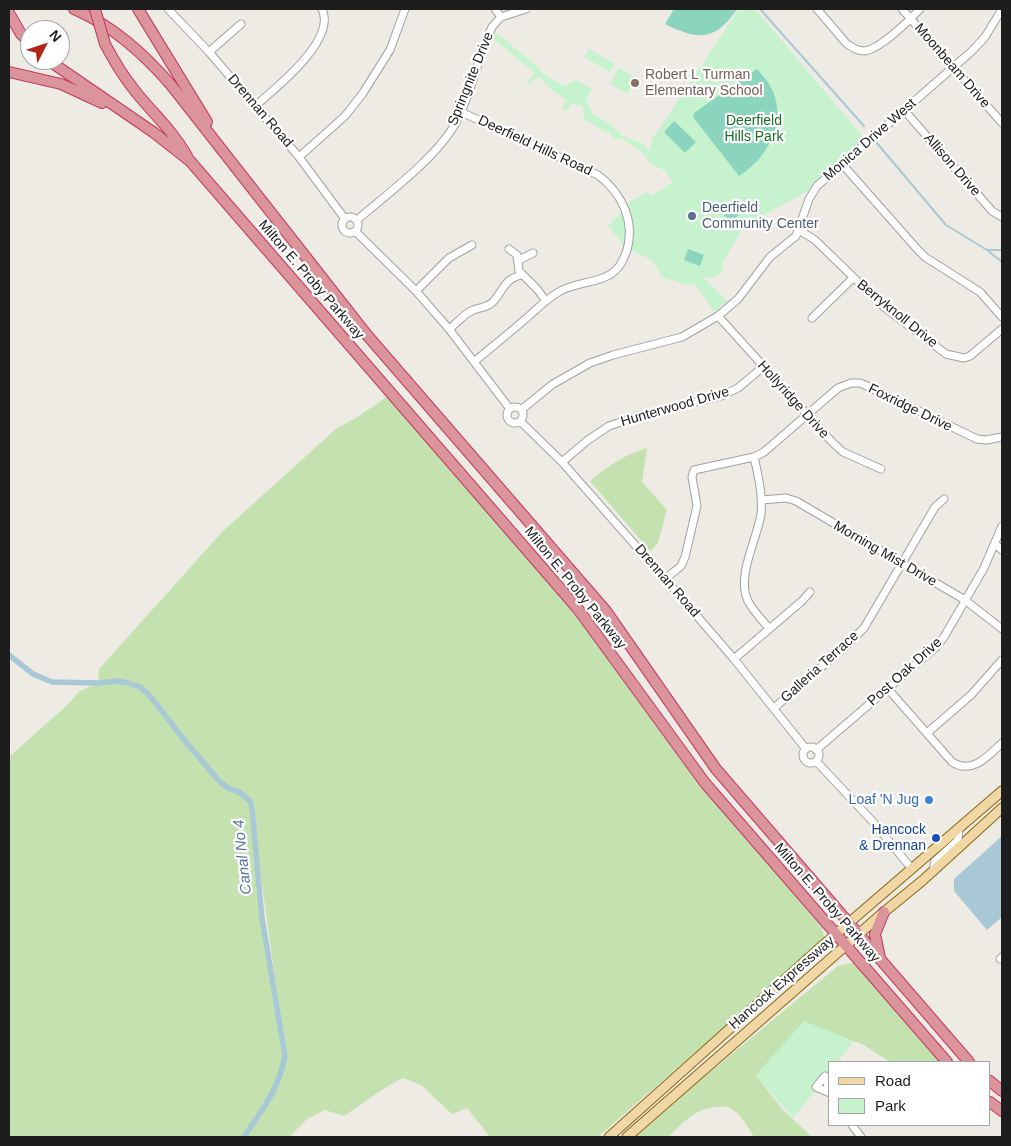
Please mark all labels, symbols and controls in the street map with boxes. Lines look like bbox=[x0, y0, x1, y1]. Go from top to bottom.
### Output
north arrow bbox=[20, 20, 70, 70]
street label: Moonbeam Drive bbox=[911, 20, 993, 112]
text: N bbox=[46, 27, 65, 45]
street label: Springnite Drive bbox=[445, 30, 497, 128]
place label: Robert L Turman Elementary School bbox=[645, 67, 763, 100]
street label: Drennan Road bbox=[224, 71, 296, 151]
marker: Robert L Turman Elementary School bbox=[629, 77, 641, 89]
street label: Monica Drive West bbox=[820, 95, 920, 185]
street label: Deerfield Hills Road bbox=[475, 112, 595, 180]
park label: Deerfield Hills Park bbox=[724, 113, 784, 146]
street label: Allison Drive bbox=[920, 130, 984, 200]
place label: Deerfield Community Center bbox=[702, 200, 819, 232]
marker: Deerfield Community Center bbox=[686, 210, 698, 222]
street label: Milton E. Proby Parkway bbox=[255, 217, 367, 343]
street label: Berryknoll Drive bbox=[853, 276, 941, 352]
street label: Hollyridge Drive bbox=[754, 358, 832, 442]
street label: Foxridge Drive bbox=[865, 380, 955, 436]
street label: Hunterwood Drive bbox=[619, 383, 731, 431]
street label: Morning Mist Drive bbox=[830, 518, 940, 590]
street label: Milton E. Proby Parkway bbox=[520, 523, 630, 653]
street label: Drennan Road bbox=[631, 541, 703, 621]
street label: Galleria Terrace bbox=[778, 628, 862, 706]
street label: Post Oak Drive bbox=[864, 634, 946, 710]
place label: Loaf 'N Jug bbox=[849, 792, 919, 808]
marker: Loaf 'N Jug bbox=[923, 794, 935, 806]
water label: Canal No 4 bbox=[230, 819, 256, 895]
place label: Hancock & Drennan bbox=[859, 822, 926, 854]
marker: Hancock & Drennan bbox=[930, 832, 942, 844]
street label: Milton E. Proby Parkway bbox=[771, 840, 883, 966]
street label: Hancock Expressway bbox=[726, 933, 838, 1033]
legend bbox=[828, 1061, 991, 1126]
text: Road bbox=[875, 1072, 911, 1089]
text: Park bbox=[875, 1097, 906, 1114]

